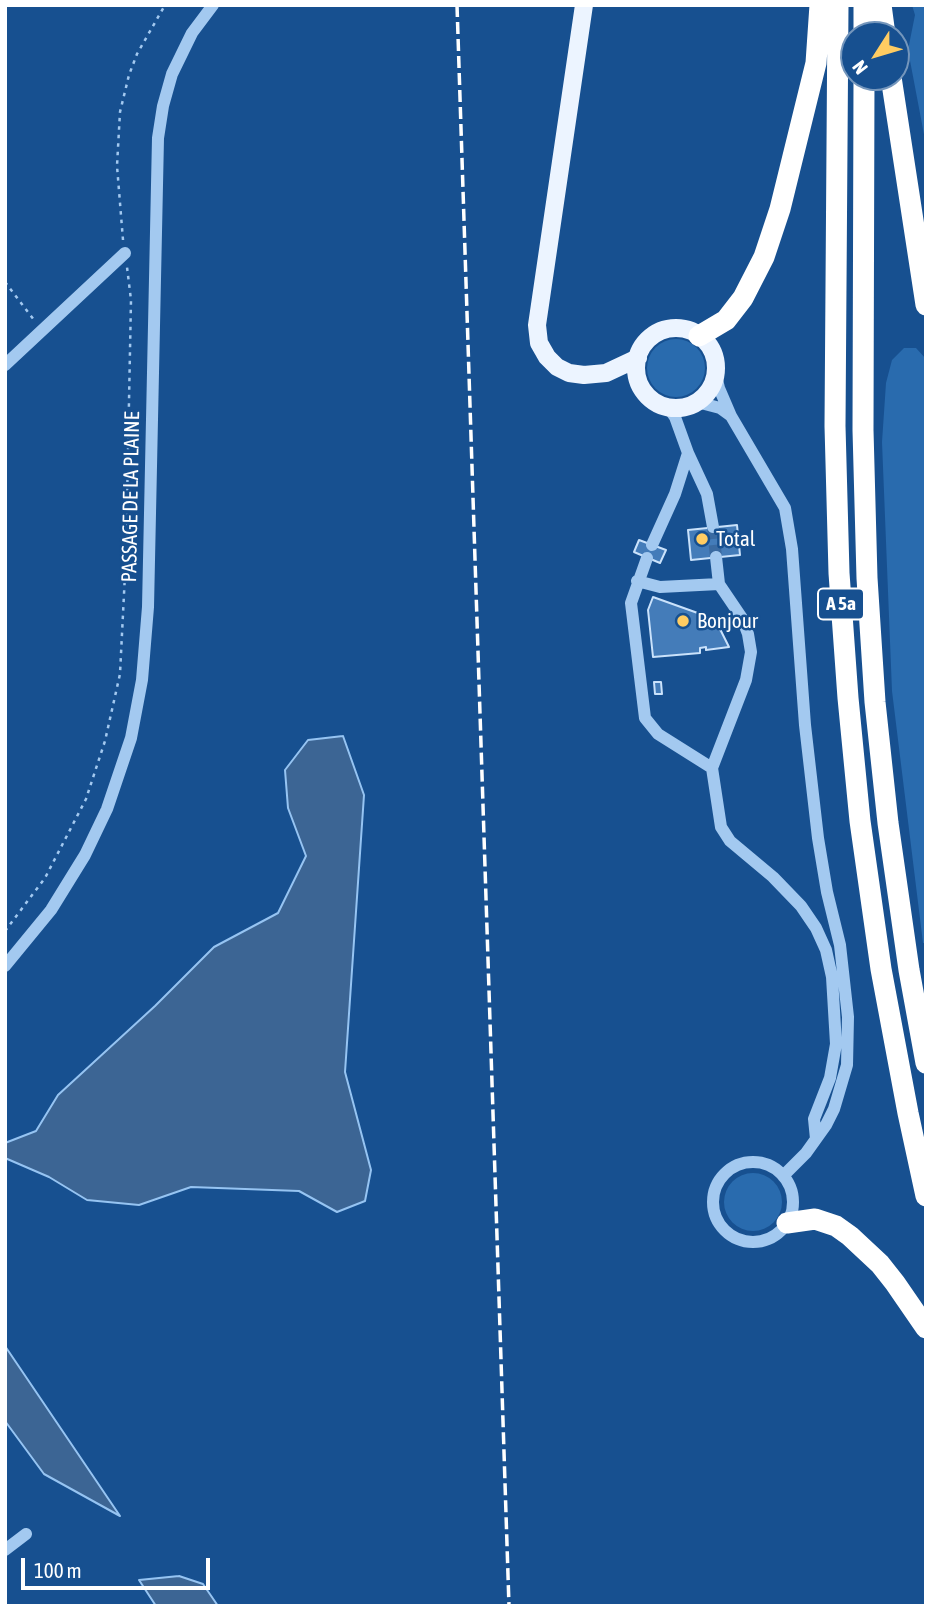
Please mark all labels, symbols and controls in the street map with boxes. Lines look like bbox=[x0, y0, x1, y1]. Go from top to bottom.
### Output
north arrow bbox=[840, 21, 910, 91]
text: N bbox=[848, 56, 872, 79]
street label: PASSAGE DE LA PLAINE bbox=[117, 411, 145, 583]
place label: Total bbox=[716, 526, 755, 552]
marker: Total bbox=[694, 531, 710, 547]
road number: A 5a bbox=[818, 589, 864, 620]
place label: Bonjour bbox=[697, 608, 758, 634]
marker: Bonjour bbox=[675, 613, 691, 629]
scale bar bbox=[24, 1544, 214, 1588]
text: 100 m bbox=[34, 1558, 82, 1582]

